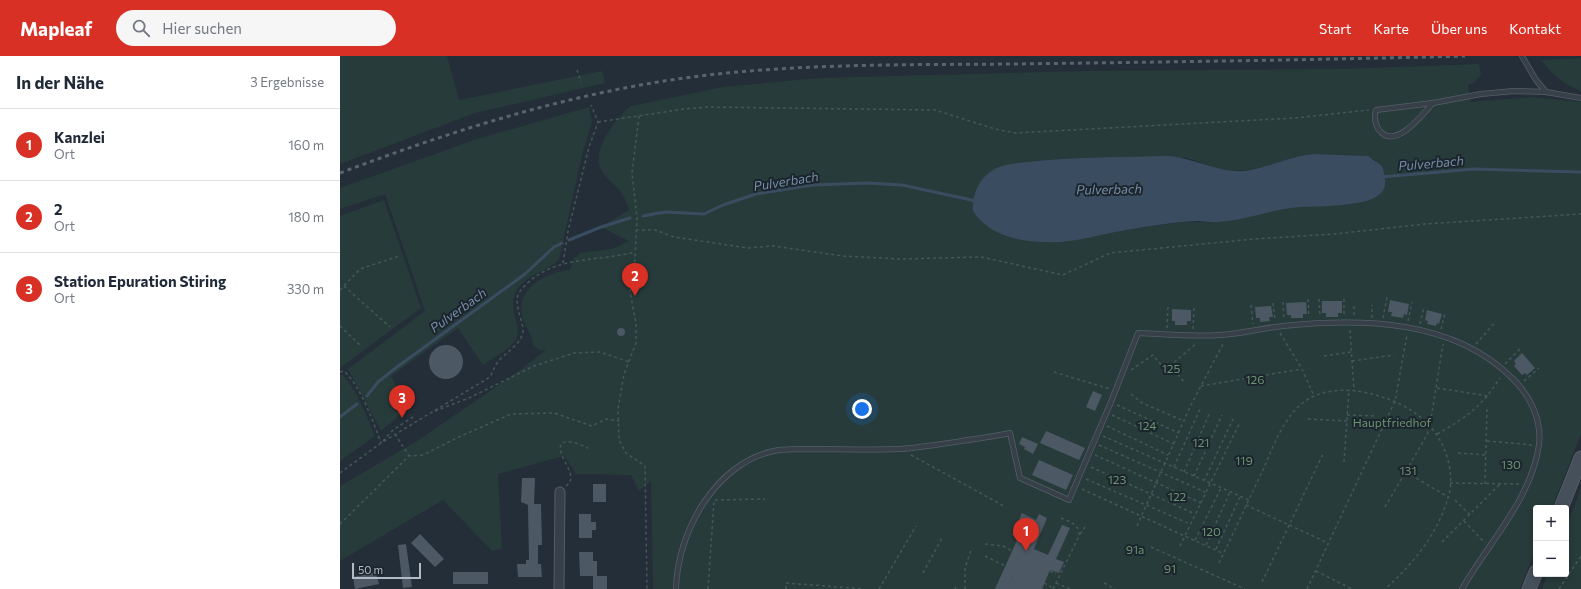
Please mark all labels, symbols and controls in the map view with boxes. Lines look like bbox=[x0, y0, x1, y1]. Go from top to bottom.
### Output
search box bbox=[116, 10, 396, 46]
text: Mapleaf bbox=[20, 17, 92, 40]
icon: search bbox=[130, 17, 152, 39]
text: Hier suchen bbox=[162, 19, 242, 37]
text: Start bbox=[1319, 20, 1352, 37]
text: Karte bbox=[1374, 20, 1409, 37]
text: Über uns bbox=[1431, 20, 1487, 37]
text: Kontakt bbox=[1509, 20, 1561, 37]
text: In der Nähe bbox=[16, 72, 104, 93]
text: 3 Ergebnisse bbox=[250, 74, 324, 90]
text: Kanzlei bbox=[54, 128, 105, 146]
text: 1 bbox=[26, 137, 32, 153]
text: 160 m bbox=[288, 137, 324, 153]
text: Ort bbox=[54, 146, 75, 162]
water label: Pulverbach bbox=[1398, 152, 1464, 174]
water label: Pulverbach bbox=[752, 168, 820, 194]
water label: Pulverbach bbox=[1076, 180, 1142, 198]
text: 2 bbox=[54, 200, 63, 218]
text: 2 bbox=[25, 209, 33, 225]
text: 180 m bbox=[288, 209, 324, 225]
text: Ort bbox=[54, 218, 75, 234]
pin: 2 bbox=[622, 263, 648, 296]
text: Station Epuration Stiring bbox=[54, 272, 226, 290]
text: 3 bbox=[25, 281, 33, 297]
text: 330 m bbox=[287, 281, 324, 297]
water label: Pulverbach bbox=[427, 284, 489, 336]
text: Ort bbox=[54, 290, 75, 306]
park label: 125 bbox=[1162, 361, 1180, 375]
park label: 126 bbox=[1245, 372, 1265, 386]
pin: 3 bbox=[389, 385, 415, 418]
your location bbox=[852, 399, 872, 419]
park label: Hauptfriedhof bbox=[1353, 415, 1431, 429]
park label: 124 bbox=[1138, 418, 1156, 432]
park label: 121 bbox=[1193, 435, 1209, 449]
park label: 119 bbox=[1235, 453, 1253, 467]
park label: 130 bbox=[1501, 457, 1521, 471]
park label: 131 bbox=[1399, 463, 1417, 477]
park label: 123 bbox=[1108, 472, 1126, 486]
park label: 122 bbox=[1168, 489, 1187, 503]
map controls bbox=[1533, 505, 1569, 577]
button: + bbox=[1533, 505, 1569, 541]
pin: 1 bbox=[1013, 518, 1039, 551]
park label: 120 bbox=[1201, 524, 1221, 538]
button: − bbox=[1533, 541, 1569, 577]
park label: 91a bbox=[1126, 542, 1144, 556]
scale bar bbox=[352, 561, 421, 580]
park label: 91 bbox=[1164, 561, 1176, 575]
text: 50 m bbox=[358, 563, 383, 576]

